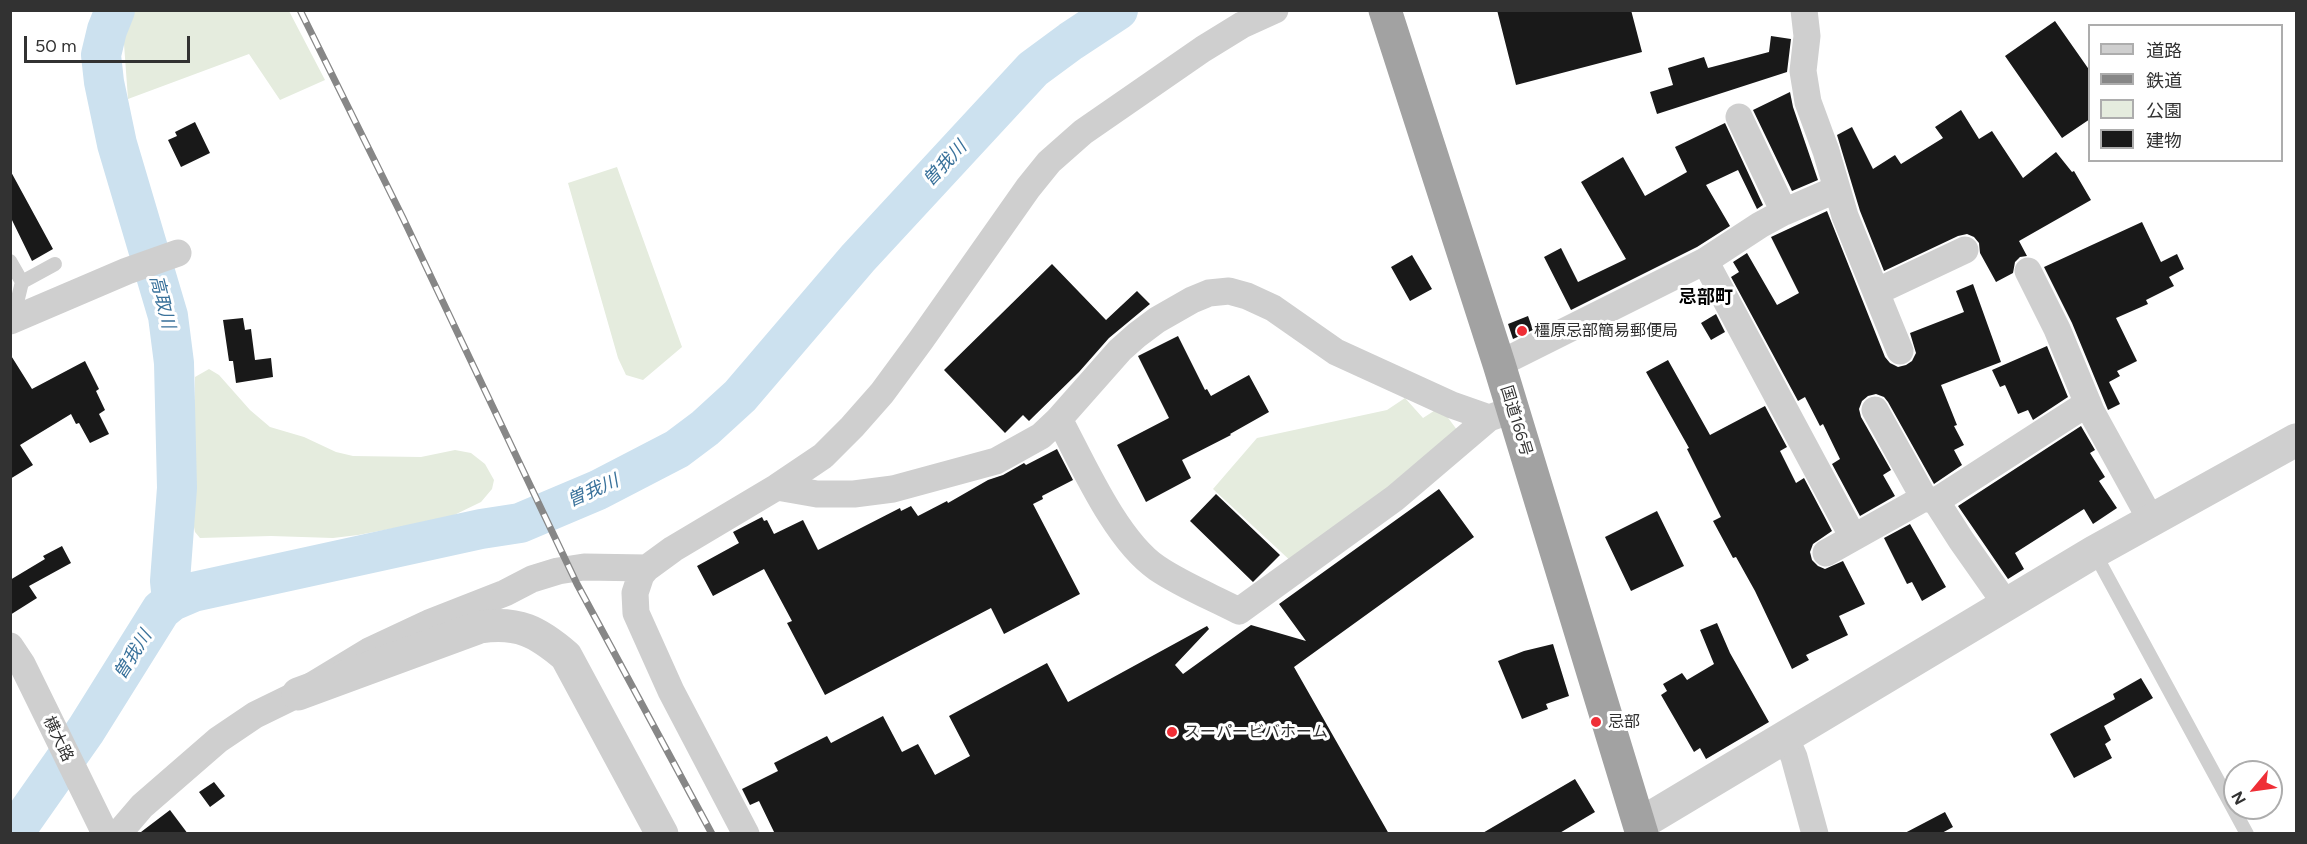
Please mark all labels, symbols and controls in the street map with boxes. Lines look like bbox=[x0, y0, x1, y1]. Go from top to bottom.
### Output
scale bar bbox=[27, 24, 194, 62]
legend bbox=[2088, 24, 2283, 162]
text: 50 m bbox=[35, 35, 77, 57]
text: 道路 bbox=[2146, 40, 2182, 62]
text: 鉄道 bbox=[2146, 70, 2182, 92]
text: 公園 bbox=[2146, 100, 2182, 122]
text: 建物 bbox=[2146, 130, 2182, 152]
water label: 曽我川 bbox=[919, 137, 971, 191]
water label: 高取川 bbox=[145, 273, 179, 331]
district label: 忌部町 bbox=[1679, 287, 1733, 309]
place label: 橿原忌部簡易郵便局 bbox=[1534, 321, 1678, 341]
marker: 橿原忌部簡易郵便局 bbox=[1515, 324, 1529, 338]
street label: 国道166号 bbox=[1496, 383, 1536, 459]
water label: 曽我川 bbox=[564, 470, 622, 512]
water label: 曽我川 bbox=[110, 626, 156, 684]
place label: 忌部 bbox=[1608, 712, 1640, 732]
street label: 横大路 bbox=[39, 713, 77, 765]
marker: 忌部 bbox=[1589, 715, 1603, 729]
place label: スーパービバホーム bbox=[1184, 722, 1328, 742]
marker: スーパービバホーム bbox=[1165, 725, 1179, 739]
north arrow bbox=[2223, 760, 2283, 820]
text: N bbox=[2227, 788, 2250, 808]

